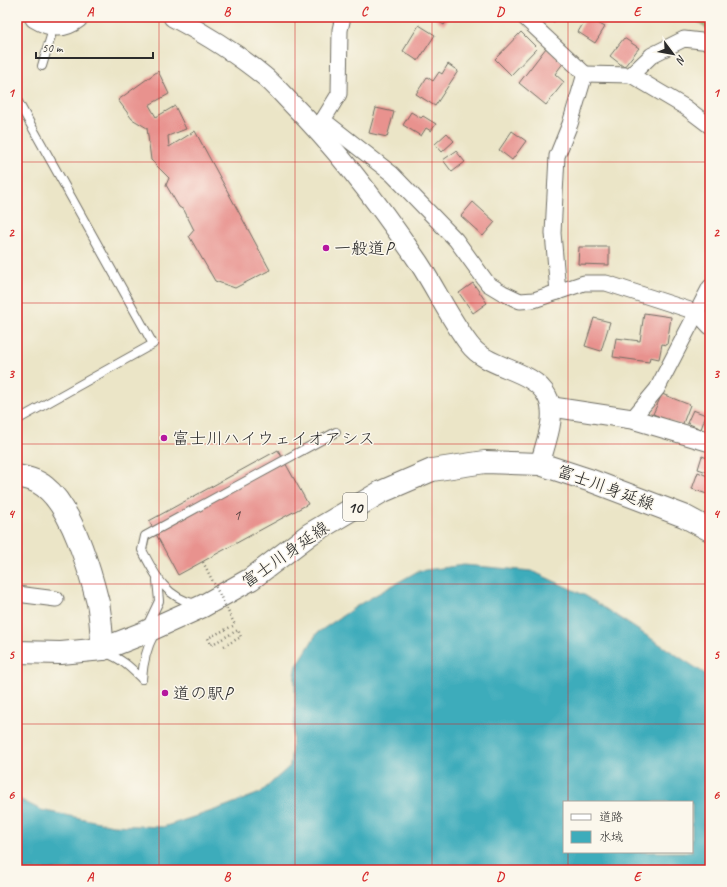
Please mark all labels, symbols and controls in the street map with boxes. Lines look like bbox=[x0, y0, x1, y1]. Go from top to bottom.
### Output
text: A bbox=[87, 4, 95, 20]
text: B bbox=[224, 4, 232, 20]
text: C bbox=[361, 4, 369, 20]
text: D bbox=[496, 4, 505, 20]
text: E bbox=[634, 4, 643, 20]
scale bar bbox=[36, 34, 153, 60]
north arrow bbox=[653, 34, 693, 74]
text: 50 m bbox=[42, 40, 64, 56]
text: N bbox=[673, 53, 689, 68]
text: 1 bbox=[8, 85, 16, 101]
text: 1 bbox=[713, 85, 721, 101]
text: 2 bbox=[8, 225, 15, 241]
text: 2 bbox=[713, 225, 720, 241]
place label: 一般道P bbox=[334, 238, 395, 259]
marker: 一般道P bbox=[321, 243, 331, 253]
text: 3 bbox=[8, 366, 15, 382]
text: 3 bbox=[713, 366, 720, 382]
place label: 富士川ハイウェイオアシス bbox=[172, 428, 375, 449]
marker: 富士川ハイウェイオアシス bbox=[159, 433, 169, 443]
street label: 富士川身延線 bbox=[554, 460, 657, 515]
road number: 10 bbox=[343, 493, 367, 521]
text: 4 bbox=[8, 506, 16, 522]
house number: 1 bbox=[234, 506, 242, 525]
text: 4 bbox=[713, 506, 721, 522]
street label: 富士川身延線 bbox=[237, 517, 333, 592]
text: 5 bbox=[8, 647, 15, 663]
text: 5 bbox=[713, 647, 720, 663]
place label: 道の駅P bbox=[173, 683, 234, 704]
marker: 道の駅P bbox=[160, 688, 170, 698]
text: 6 bbox=[8, 787, 15, 803]
text: 6 bbox=[713, 787, 720, 803]
legend bbox=[563, 801, 693, 853]
text: 道路 bbox=[599, 809, 623, 825]
text: 水域 bbox=[599, 829, 623, 845]
text: A bbox=[87, 869, 95, 885]
text: B bbox=[224, 869, 232, 885]
text: C bbox=[361, 869, 369, 885]
text: D bbox=[496, 869, 505, 885]
text: E bbox=[634, 869, 643, 885]

